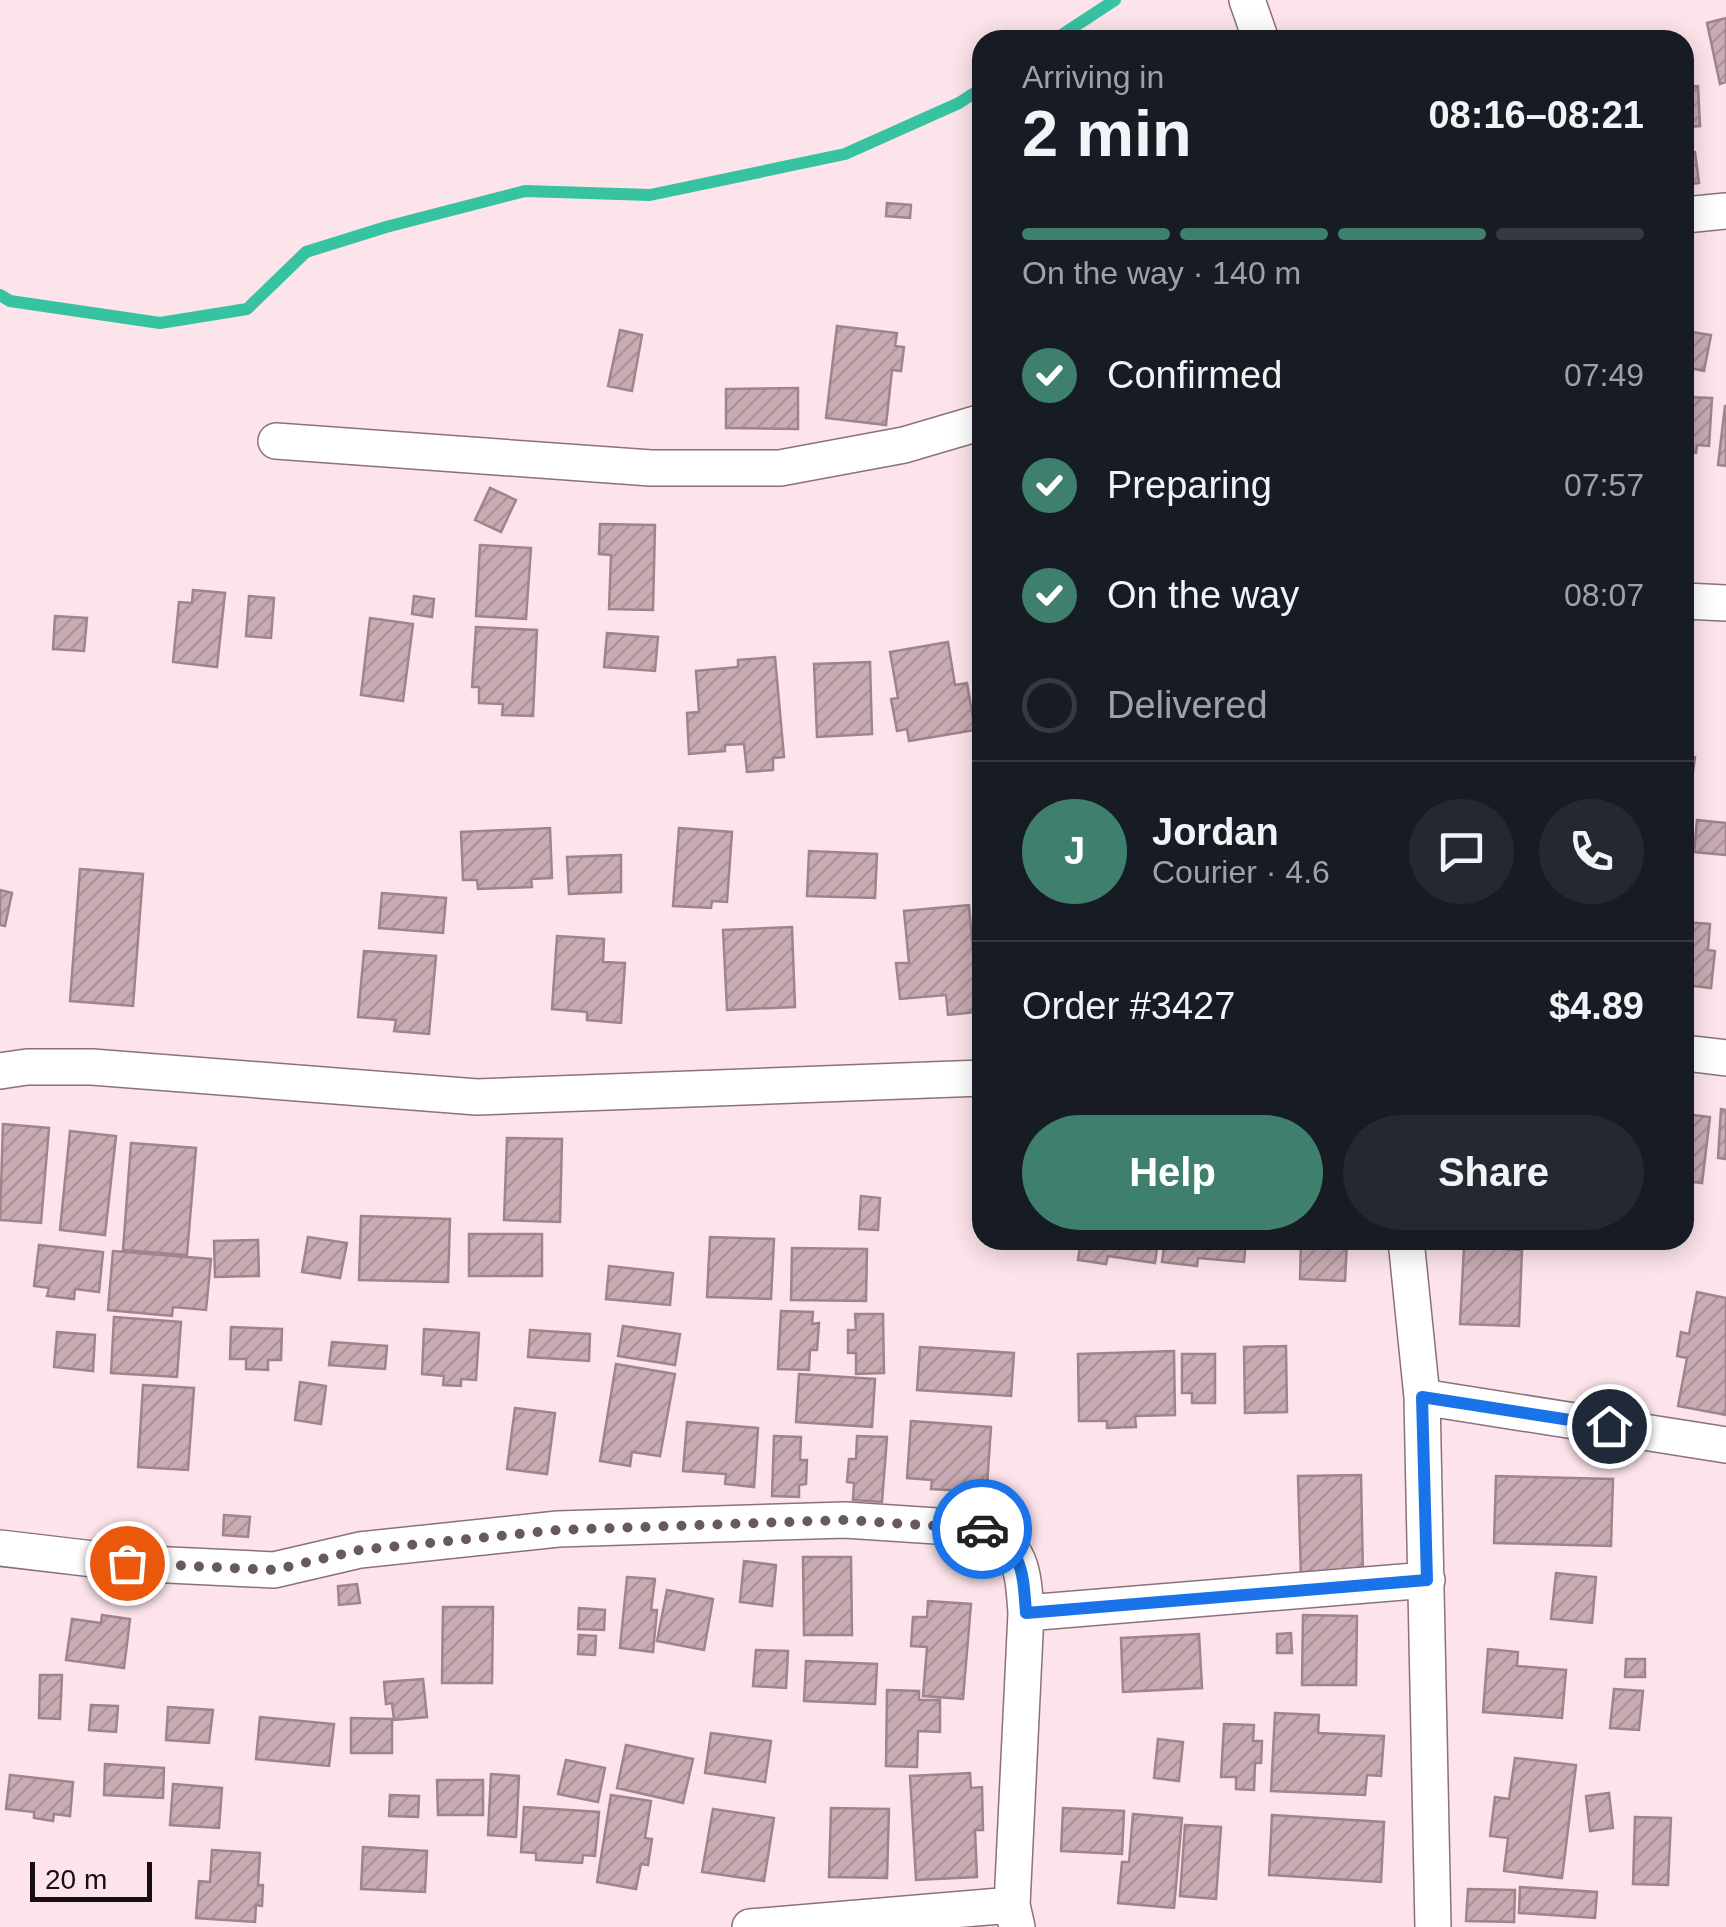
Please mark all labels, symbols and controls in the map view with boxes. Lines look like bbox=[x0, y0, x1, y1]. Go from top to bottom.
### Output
text: Arriving in bbox=[1022, 59, 1164, 95]
text: 08:16–08:21 bbox=[1428, 94, 1644, 136]
text: 2 min bbox=[1022, 97, 1192, 170]
text: On the way · 140 m bbox=[1022, 255, 1301, 291]
icon: check bbox=[1022, 348, 1077, 403]
text: Confirmed bbox=[1107, 354, 1282, 396]
text: 07:49 bbox=[1564, 357, 1644, 393]
icon: check bbox=[1022, 458, 1077, 513]
text: Preparing bbox=[1107, 464, 1272, 506]
text: 07:57 bbox=[1564, 467, 1644, 503]
icon: check bbox=[1022, 568, 1077, 623]
text: On the way bbox=[1107, 574, 1299, 616]
text: 08:07 bbox=[1564, 577, 1644, 613]
text: Delivered bbox=[1107, 684, 1268, 726]
button: chat bbox=[1409, 799, 1514, 904]
button: phone bbox=[1539, 799, 1644, 904]
text: Jordan bbox=[1152, 811, 1279, 853]
text: J bbox=[1064, 830, 1085, 872]
text: Courier · 4.6 bbox=[1152, 854, 1330, 890]
text: Order #3427 bbox=[1022, 985, 1235, 1027]
text: $4.89 bbox=[1549, 985, 1644, 1027]
button: Help bbox=[1022, 1115, 1323, 1230]
button: Share bbox=[1343, 1115, 1644, 1230]
pin bbox=[1567, 1384, 1652, 1469]
icon: home bbox=[1582, 1399, 1637, 1454]
courier bbox=[932, 1479, 1032, 1579]
icon: car bbox=[955, 1502, 1010, 1557]
pin bbox=[85, 1521, 170, 1606]
icon: bag bbox=[100, 1536, 155, 1591]
scale bar bbox=[30, 1857, 152, 1902]
text: 20 m bbox=[45, 1864, 107, 1895]

